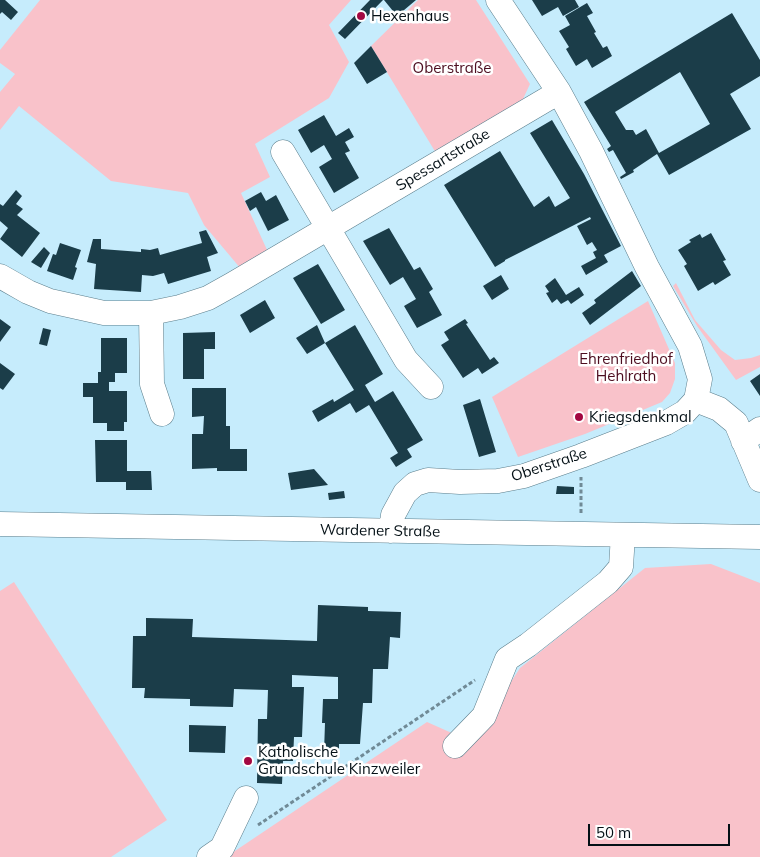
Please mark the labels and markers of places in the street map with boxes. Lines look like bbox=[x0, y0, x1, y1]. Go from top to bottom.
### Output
place label: Hexenhaus bbox=[371, 7, 449, 25]
marker: Hexenhaus bbox=[355, 10, 367, 22]
place label: Kriegsdenkmal bbox=[589, 408, 692, 426]
marker: Kriegsdenkmal bbox=[573, 411, 585, 423]
place label: Katholische Grundschule Kinzweiler bbox=[258, 743, 420, 778]
marker: Katholische Grundschule Kinzweiler bbox=[242, 755, 254, 767]

